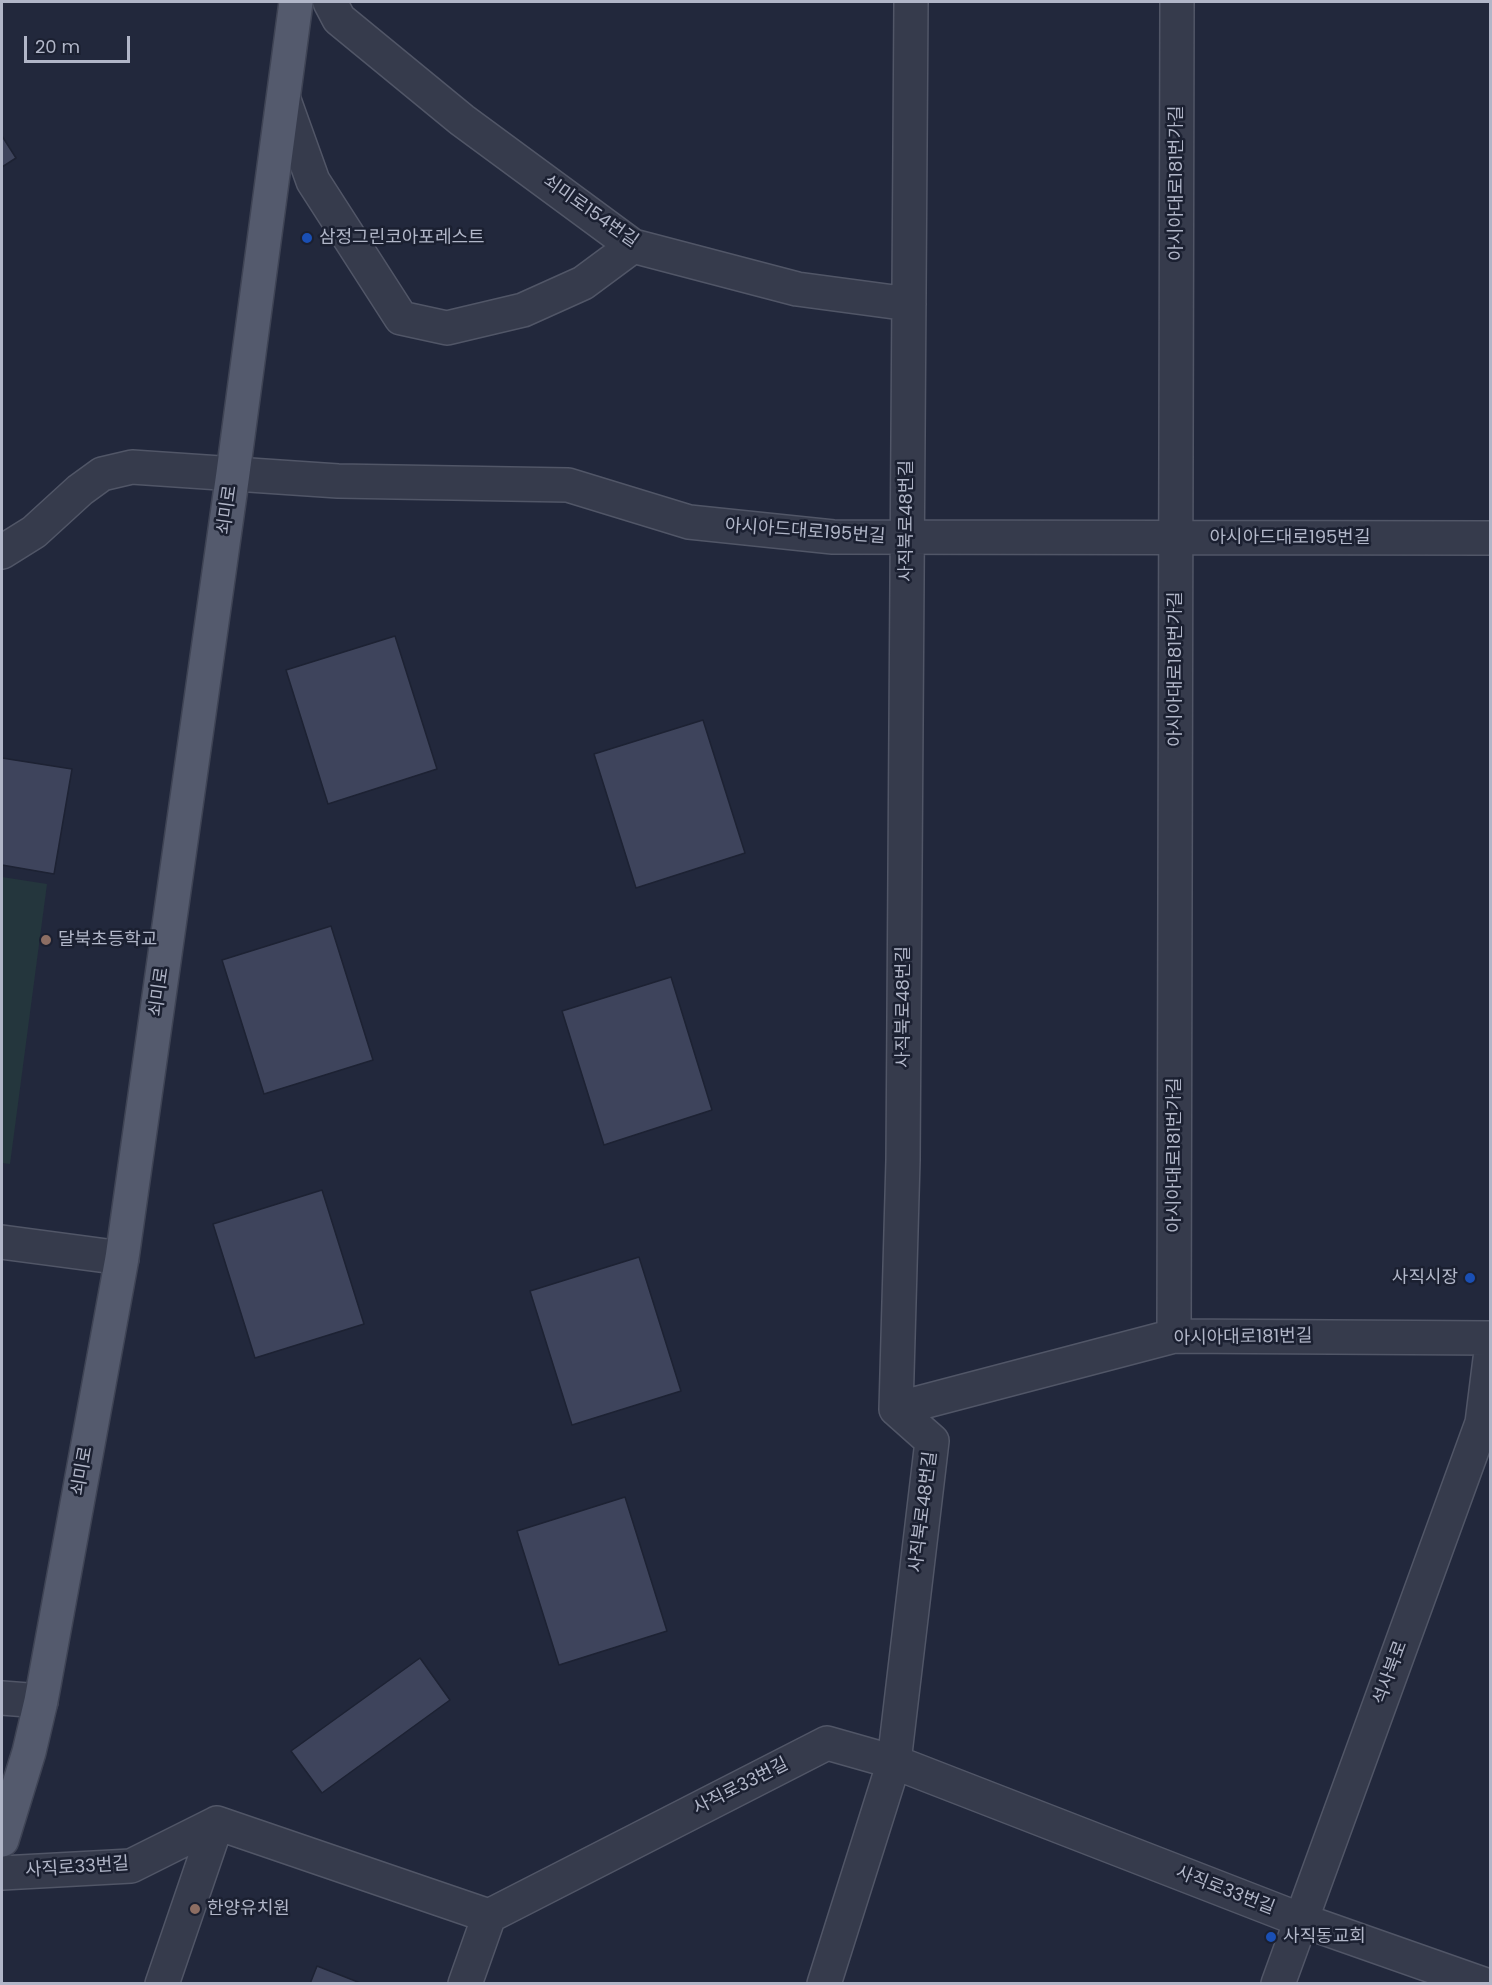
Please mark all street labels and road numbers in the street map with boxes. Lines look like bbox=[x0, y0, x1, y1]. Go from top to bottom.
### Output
street label: 아시아대로181번가길 bbox=[1166, 105, 1188, 261]
street label: 쇠미로154번길 bbox=[538, 171, 642, 253]
street label: 사직북로48번길 bbox=[896, 460, 918, 582]
street label: 쇠미로 bbox=[214, 484, 242, 536]
street label: 아시아드대로195번길 bbox=[724, 516, 886, 548]
street label: 아시아드대로195번길 bbox=[1210, 527, 1370, 549]
street label: 아시아대로181번가길 bbox=[1165, 591, 1187, 747]
street label: 사직북로48번길 bbox=[893, 946, 915, 1068]
street label: 쇠미로 bbox=[146, 966, 174, 1018]
street label: 아시아대로181번가길 bbox=[1164, 1077, 1186, 1233]
street label: 아시아대로181번길 bbox=[1173, 1326, 1313, 1350]
street label: 쇠미로 bbox=[68, 1445, 98, 1497]
street label: 사직북로48번길 bbox=[906, 1450, 942, 1574]
street label: 석사북로 bbox=[1370, 1638, 1412, 1708]
street label: 사직로33번길 bbox=[690, 1754, 792, 1820]
street label: 사직로33번길 bbox=[24, 1854, 130, 1882]
street label: 사직로33번길 bbox=[1173, 1862, 1277, 1920]

